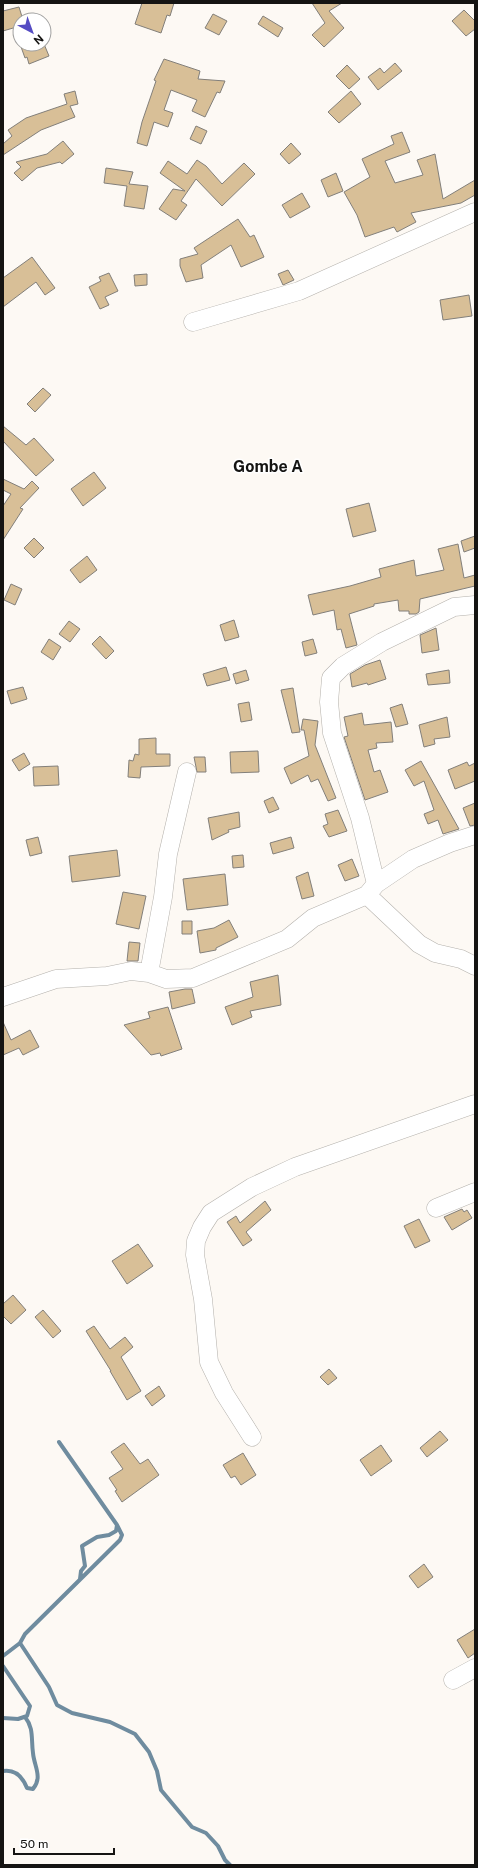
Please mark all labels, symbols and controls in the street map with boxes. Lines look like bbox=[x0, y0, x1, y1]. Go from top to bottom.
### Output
north arrow bbox=[12, 12, 52, 52]
text: N bbox=[31, 32, 46, 47]
district label: Gombe A bbox=[233, 457, 303, 476]
scale bar bbox=[14, 1830, 114, 1856]
text: 50 m bbox=[20, 1837, 48, 1851]

